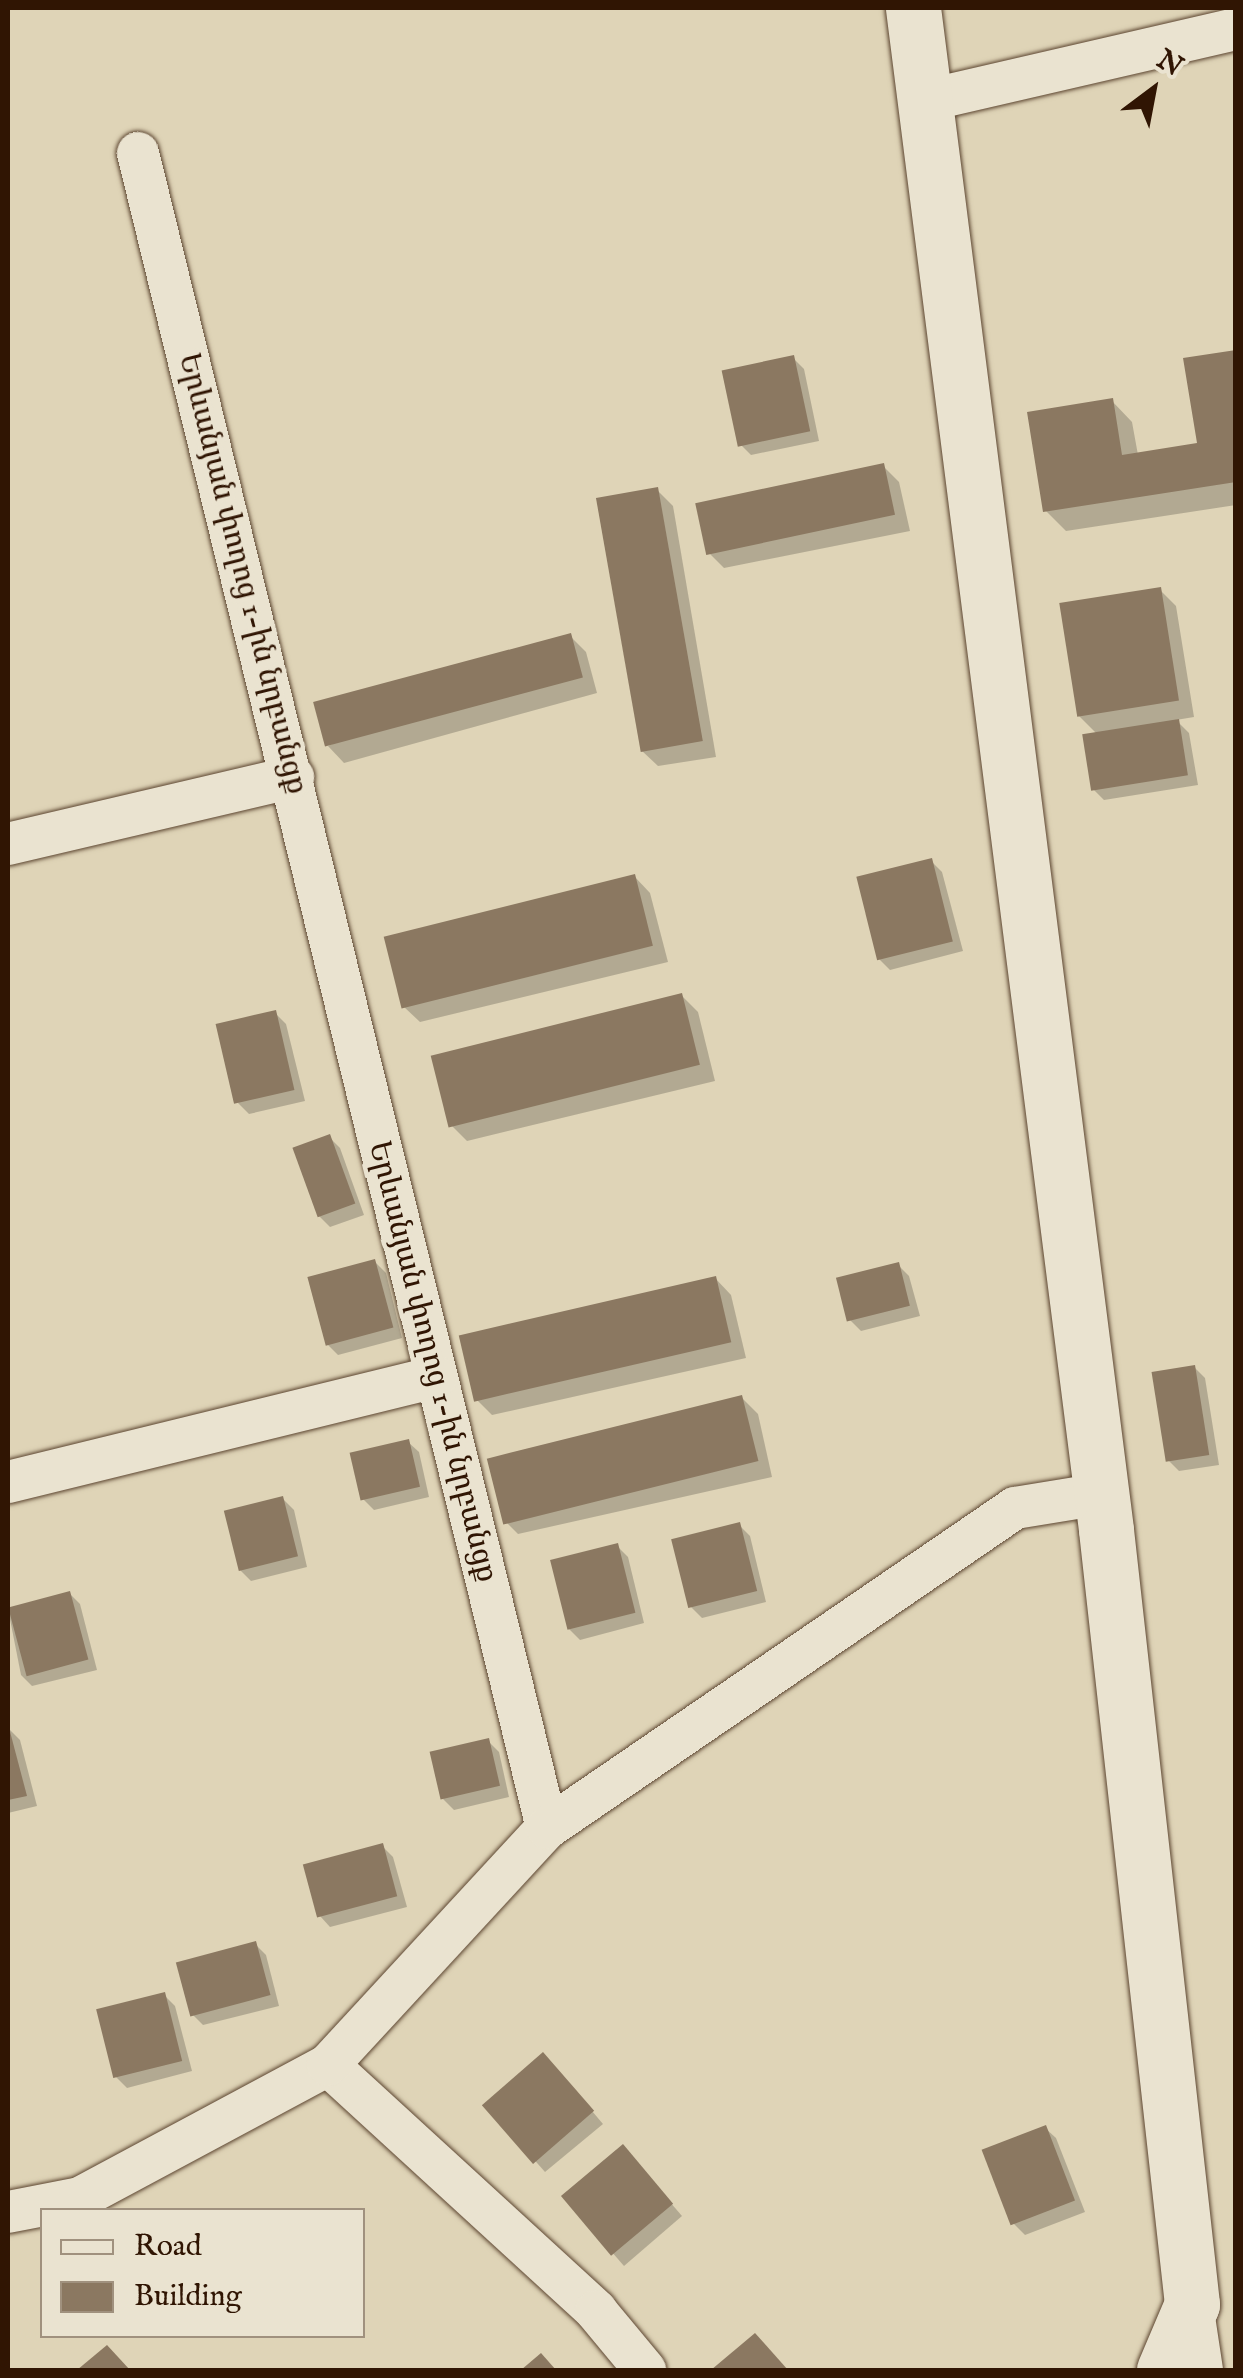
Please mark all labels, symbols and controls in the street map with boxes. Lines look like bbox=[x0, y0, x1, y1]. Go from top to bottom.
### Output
north arrow bbox=[1103, 40, 1203, 140]
text: N bbox=[1150, 43, 1189, 85]
street label: Երևանյան փողոց 1-ին նրբանցք bbox=[170, 350, 314, 798]
street label: Երևանյան փողոց 1-ին նրբանցք bbox=[360, 1138, 504, 1586]
legend bbox=[40, 2208, 365, 2338]
text: Road bbox=[134, 2228, 202, 2266]
text: Building bbox=[134, 2278, 242, 2316]

